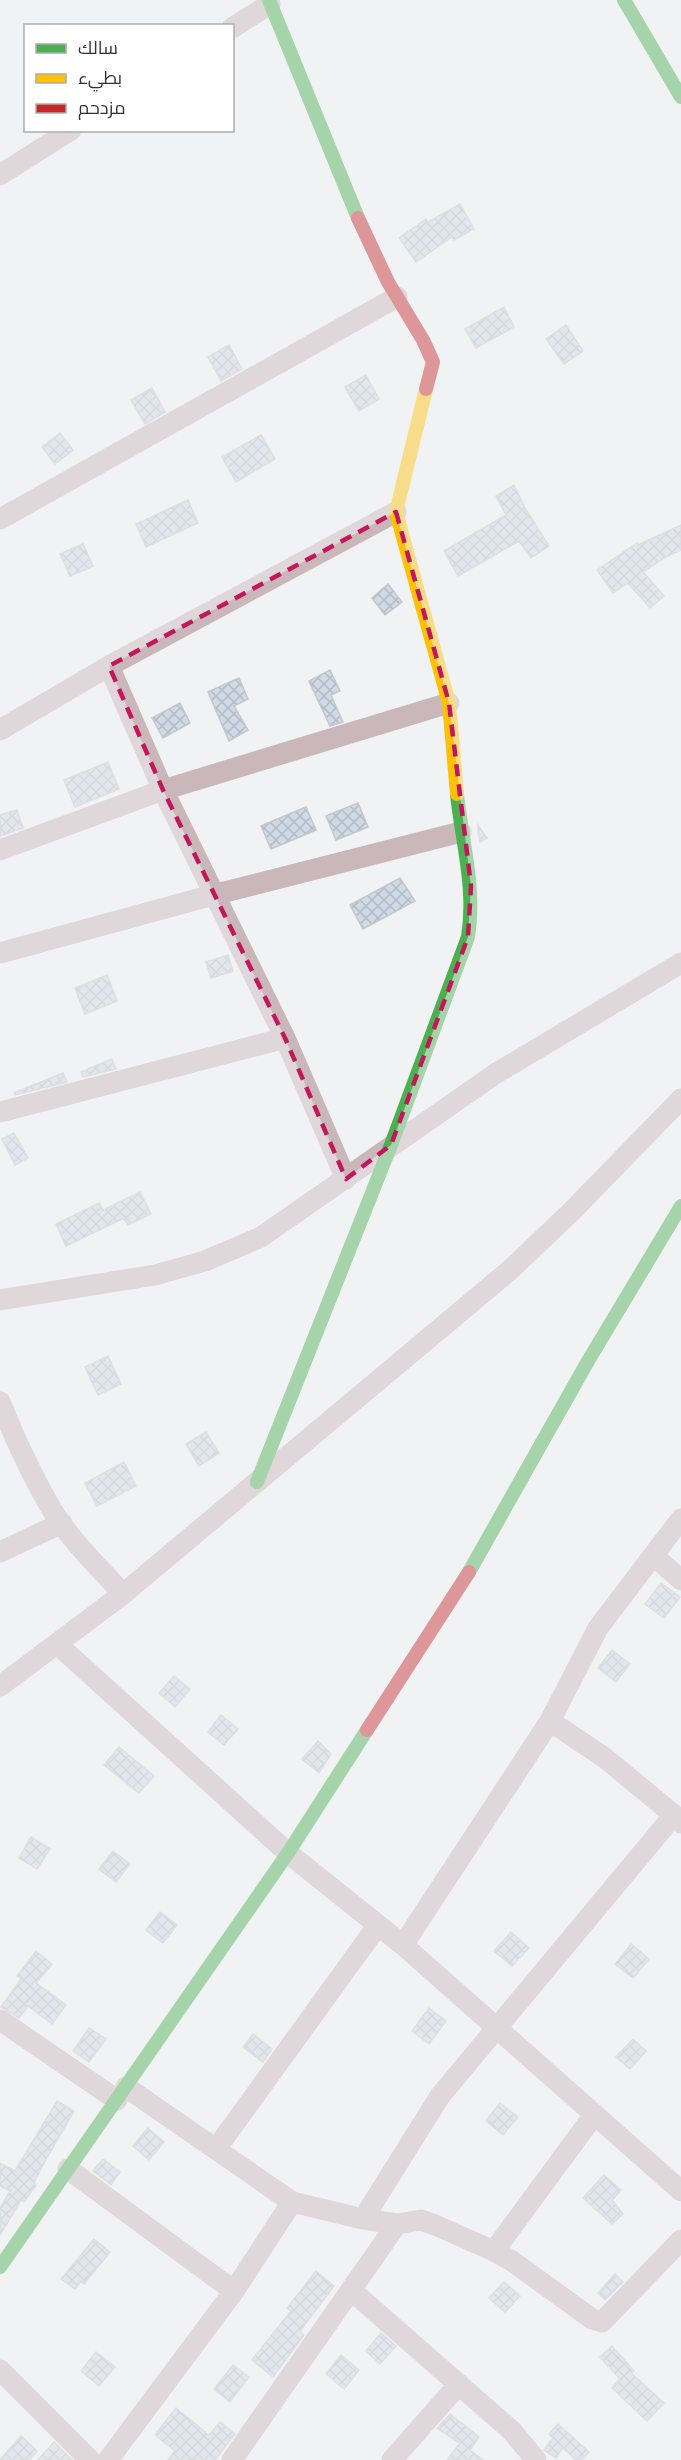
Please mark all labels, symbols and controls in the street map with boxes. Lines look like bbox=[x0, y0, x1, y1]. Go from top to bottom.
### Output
legend bbox=[24, 24, 234, 132]
text: سالك bbox=[78, 37, 118, 59]
text: بطيء bbox=[78, 67, 122, 92]
text: مزدحم bbox=[78, 97, 126, 120]

